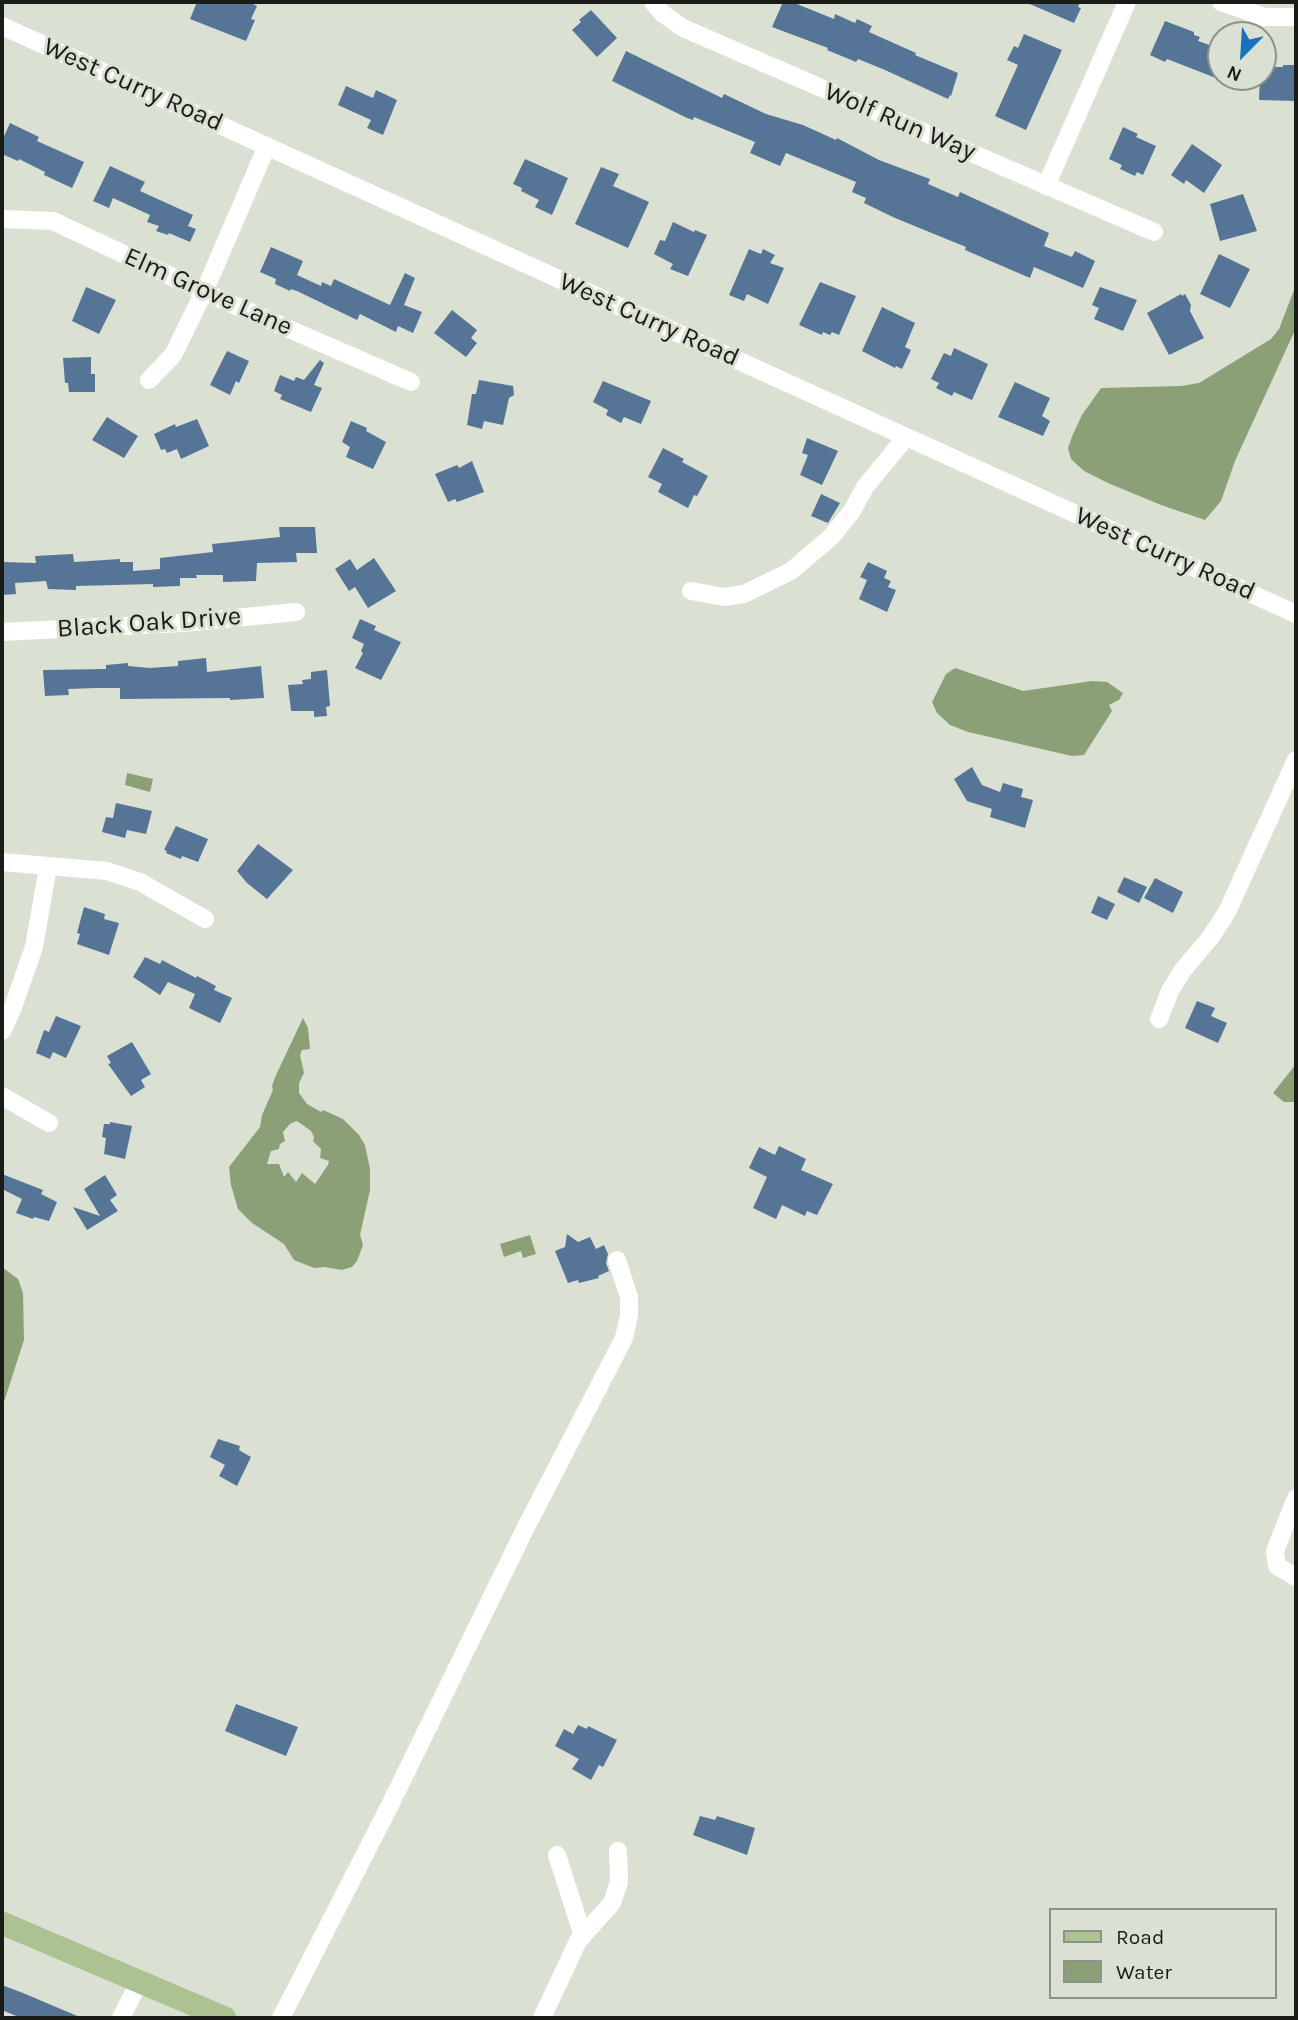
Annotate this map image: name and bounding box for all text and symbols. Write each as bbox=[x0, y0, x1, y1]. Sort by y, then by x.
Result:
north arrow bbox=[1207, 21, 1277, 91]
street label: West Curry Road bbox=[38, 31, 228, 139]
text: N bbox=[1224, 61, 1245, 86]
street label: Wolf Run Way bbox=[820, 76, 980, 168]
street label: Elm Grove Lane bbox=[119, 241, 297, 343]
street label: West Curry Road bbox=[554, 266, 744, 374]
street label: West Curry Road bbox=[1070, 500, 1260, 608]
street label: Black Oak Drive bbox=[56, 601, 242, 645]
legend bbox=[1050, 1908, 1277, 1999]
text: Road bbox=[1116, 1925, 1164, 1949]
text: Water bbox=[1116, 1960, 1172, 1984]

